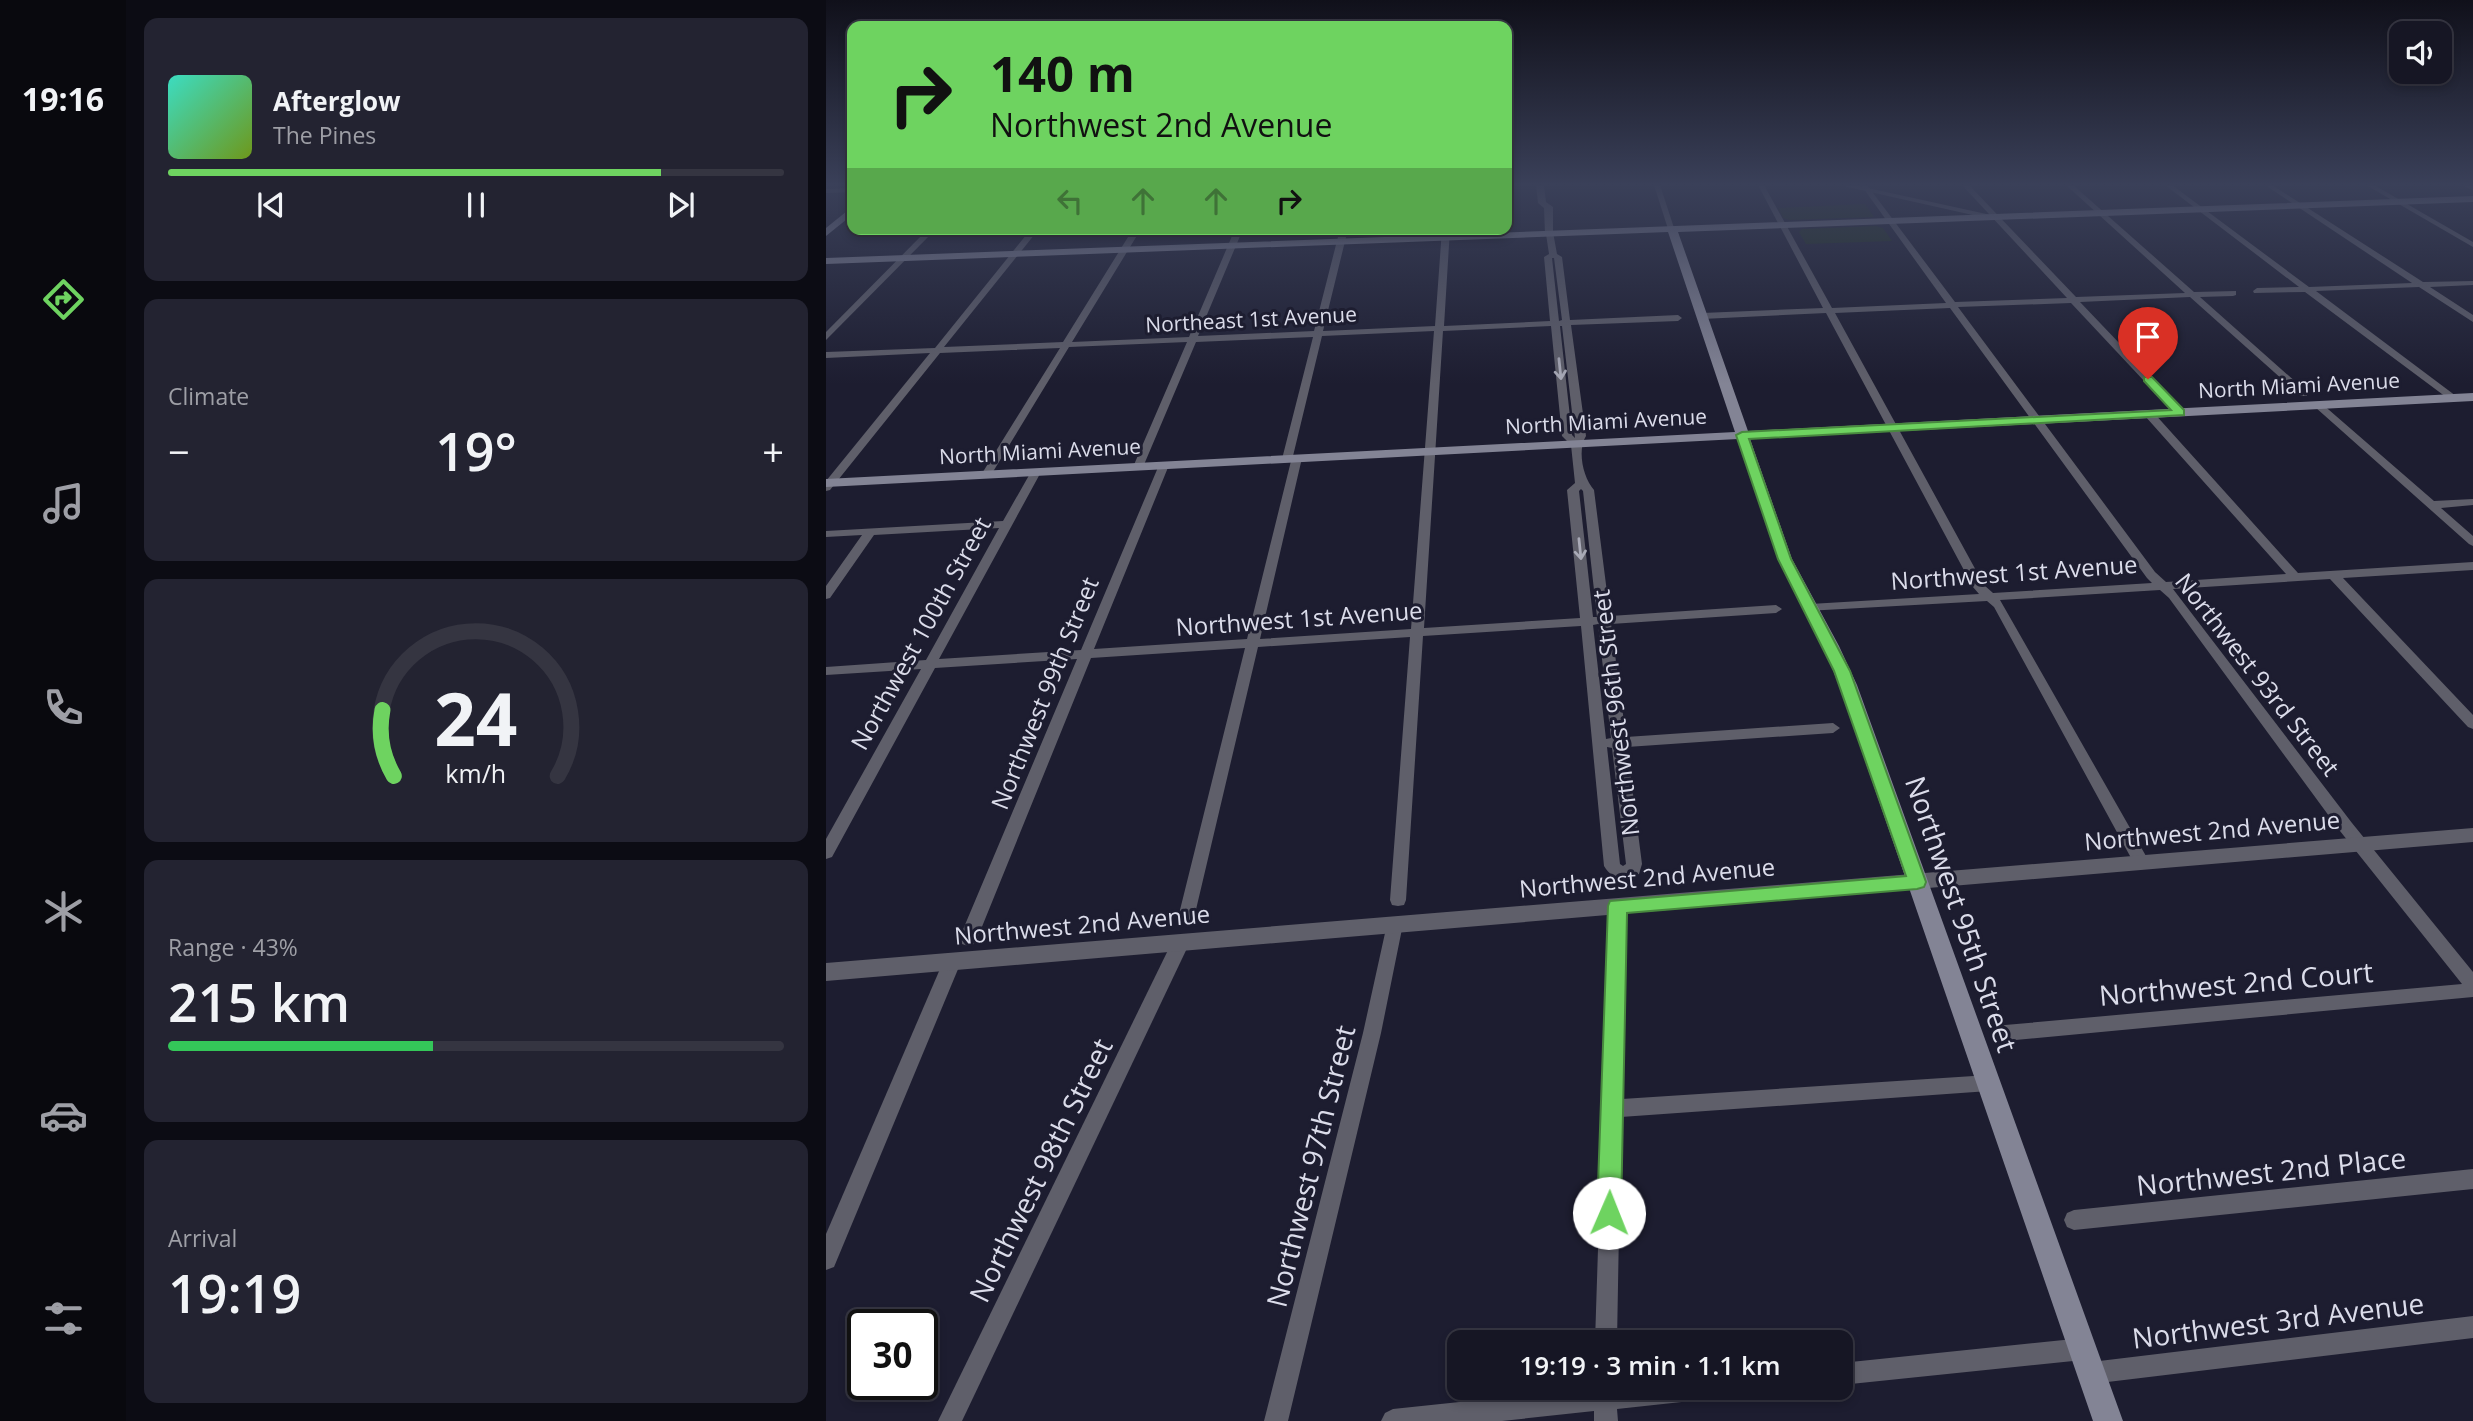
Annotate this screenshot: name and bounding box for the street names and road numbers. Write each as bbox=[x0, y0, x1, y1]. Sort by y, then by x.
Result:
street label: Northeast 1st Avenue bbox=[1144, 299, 1358, 339]
street label: North Miami Avenue bbox=[2197, 366, 2401, 404]
street label: North Miami Avenue bbox=[1504, 402, 1708, 440]
street label: North Miami Avenue bbox=[938, 432, 1142, 470]
street label: Northwest 100th Street bbox=[842, 511, 998, 755]
street label: Northwest 1st Avenue bbox=[1889, 547, 2139, 597]
street label: Northwest 93rd Street bbox=[2168, 566, 2348, 782]
street label: Northwest 99th Street bbox=[982, 572, 1106, 814]
street label: Northwest 96th Street bbox=[1584, 588, 1646, 838]
street label: Northwest 1st Avenue bbox=[1174, 593, 1424, 643]
street label: Northwest 95th Street bbox=[1897, 771, 2027, 1057]
street label: Northwest 2nd Avenue bbox=[2083, 802, 2341, 858]
street label: Northwest 2nd Avenue bbox=[1518, 849, 1776, 905]
street label: Northwest 2nd Avenue bbox=[953, 896, 1211, 952]
street label: Northwest 2nd Court bbox=[2097, 952, 2375, 1014]
street label: Northwest 97th Street bbox=[1257, 1021, 1363, 1311]
street label: Northwest 98th Street bbox=[960, 1032, 1120, 1308]
street label: Northwest 2nd Place bbox=[2134, 1138, 2408, 1204]
street label: Northwest 3rd Avenue bbox=[2130, 1283, 2426, 1357]

